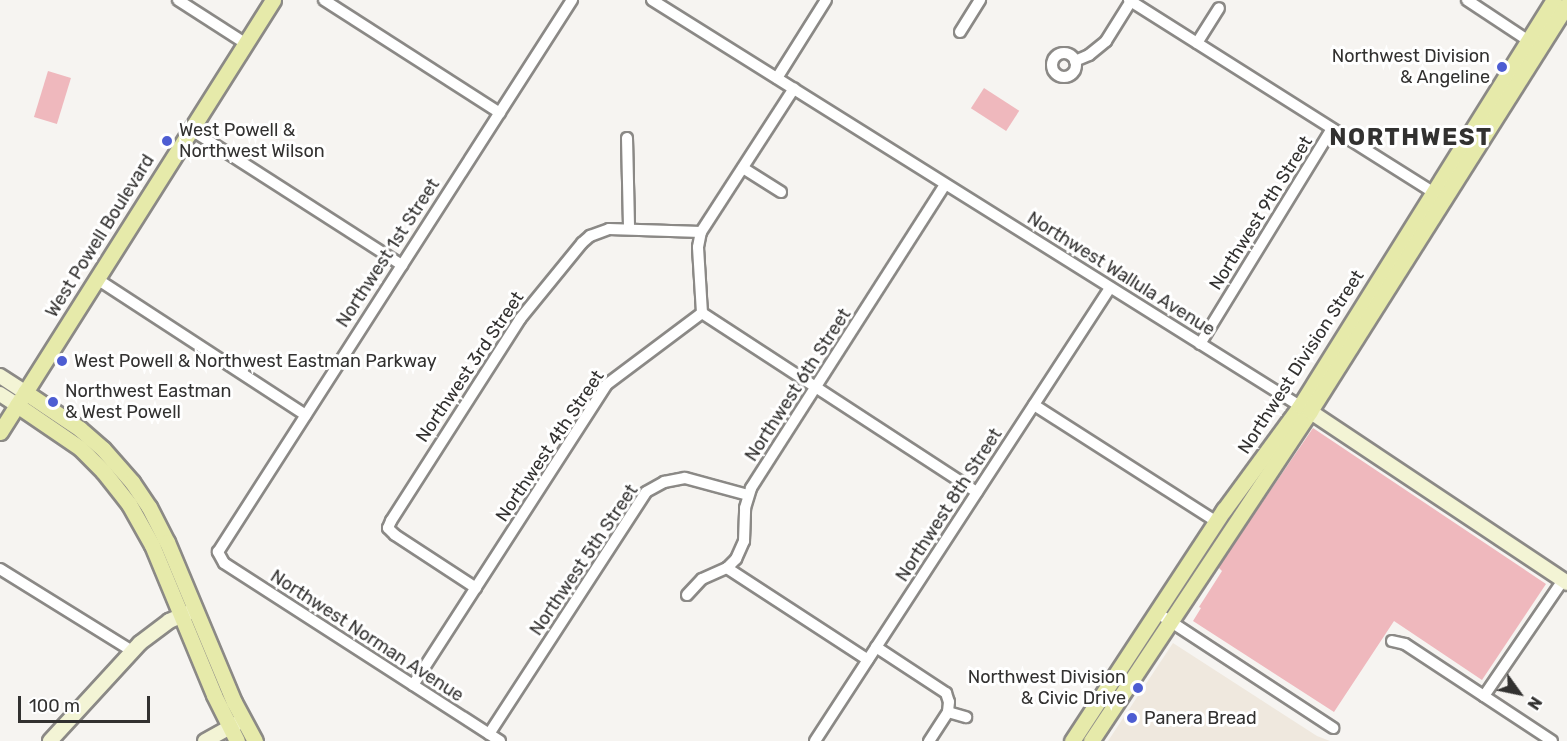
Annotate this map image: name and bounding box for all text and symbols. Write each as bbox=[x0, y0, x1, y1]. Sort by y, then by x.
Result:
place label: Northwest Division & Angeline bbox=[1332, 46, 1490, 88]
marker: Northwest Division & Angeline bbox=[1495, 60, 1509, 74]
place label: West Powell & Northwest Wilson bbox=[179, 120, 325, 162]
district label: NORTHWEST bbox=[1329, 124, 1493, 152]
street label: Northwest 9th Street bbox=[1205, 132, 1317, 294]
marker: West Powell & Northwest Wilson bbox=[160, 134, 174, 148]
street label: West Powell Boulevard bbox=[41, 151, 159, 321]
street label: Northwest 1st Street bbox=[332, 175, 444, 331]
street label: Northwest Wallula Avenue bbox=[1023, 207, 1219, 341]
street label: Northwest Division Street bbox=[1233, 266, 1369, 458]
street label: Northwest 3rd Street bbox=[412, 288, 528, 446]
street label: Northwest 6th Street bbox=[741, 305, 855, 465]
place label: West Powell & Northwest Eastman Parkway bbox=[74, 350, 437, 372]
marker: West Powell & Northwest Eastman Parkway bbox=[55, 354, 69, 368]
street label: Northwest 4th Street bbox=[491, 366, 609, 526]
place label: Northwest Eastman & West Powell bbox=[65, 381, 231, 424]
marker: Northwest Eastman & West Powell bbox=[46, 395, 60, 409]
street label: Northwest 8th Street bbox=[891, 424, 1007, 586]
street label: Northwest 5th Street bbox=[525, 480, 643, 640]
street label: Northwest Norman Avenue bbox=[266, 565, 468, 707]
north arrow bbox=[1489, 663, 1549, 723]
place label: Northwest Division & Civic Drive bbox=[968, 667, 1126, 710]
marker: Northwest Division & Civic Drive bbox=[1131, 681, 1145, 695]
scale bar bbox=[21, 684, 153, 722]
text: N bbox=[1523, 693, 1546, 713]
text: 100 m bbox=[29, 695, 80, 717]
place label: Panera Bread bbox=[1144, 707, 1257, 729]
marker: Panera Bread bbox=[1125, 711, 1139, 725]

